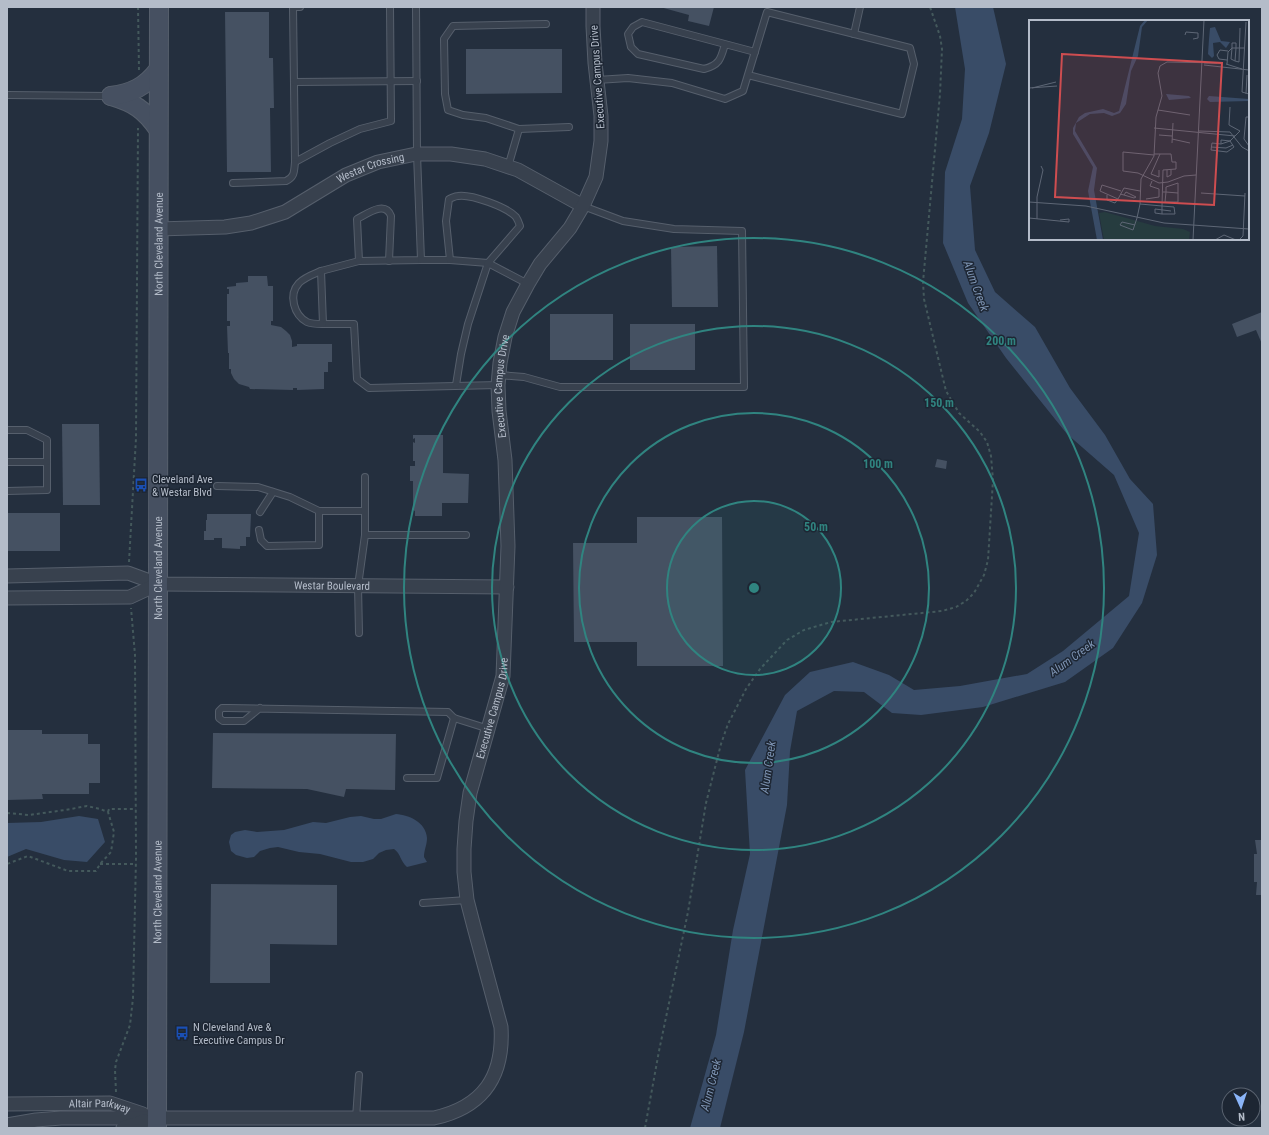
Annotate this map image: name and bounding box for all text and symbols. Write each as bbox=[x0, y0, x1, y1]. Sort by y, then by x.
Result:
inset map bbox=[1029, 20, 1249, 240]
street label: Executive Campus Drive bbox=[587, 25, 608, 129]
street label: Westar Crossing bbox=[334, 151, 406, 186]
street label: North Cleveland Avenue bbox=[152, 192, 166, 296]
water label: Alum Creek bbox=[960, 258, 992, 314]
street label: Executive Campus Drive bbox=[492, 334, 512, 439]
text: 200 m bbox=[986, 334, 1016, 348]
text: 150 m bbox=[924, 396, 954, 410]
text: 100 m bbox=[863, 457, 893, 471]
place label: Cleveland Ave & Westar Blvd bbox=[152, 473, 213, 499]
bus stop icon: Cleveland Ave & Westar Blvd bbox=[133, 477, 149, 493]
street label: North Cleveland Avenue bbox=[152, 516, 165, 620]
text: 50 m bbox=[804, 520, 828, 534]
street label: Westar Boulevard bbox=[294, 579, 370, 593]
centre of rings bbox=[747, 581, 761, 595]
water label: Alum Creek bbox=[1046, 636, 1098, 680]
street label: Executive Campus Drive bbox=[474, 657, 511, 760]
water label: Alum Creek bbox=[757, 739, 779, 795]
street label: North Cleveland Avenue bbox=[151, 840, 165, 944]
place label: N Cleveland Ave & Executive Campus Dr bbox=[193, 1021, 285, 1047]
bus stop icon: N Cleveland Ave & Executive Campus Dr bbox=[174, 1025, 190, 1041]
water label: Alum Creek bbox=[698, 1057, 724, 1113]
north arrow bbox=[1221, 1087, 1261, 1127]
street label: Altair Parkway bbox=[69, 1097, 132, 1116]
text: N bbox=[1238, 1110, 1245, 1123]

